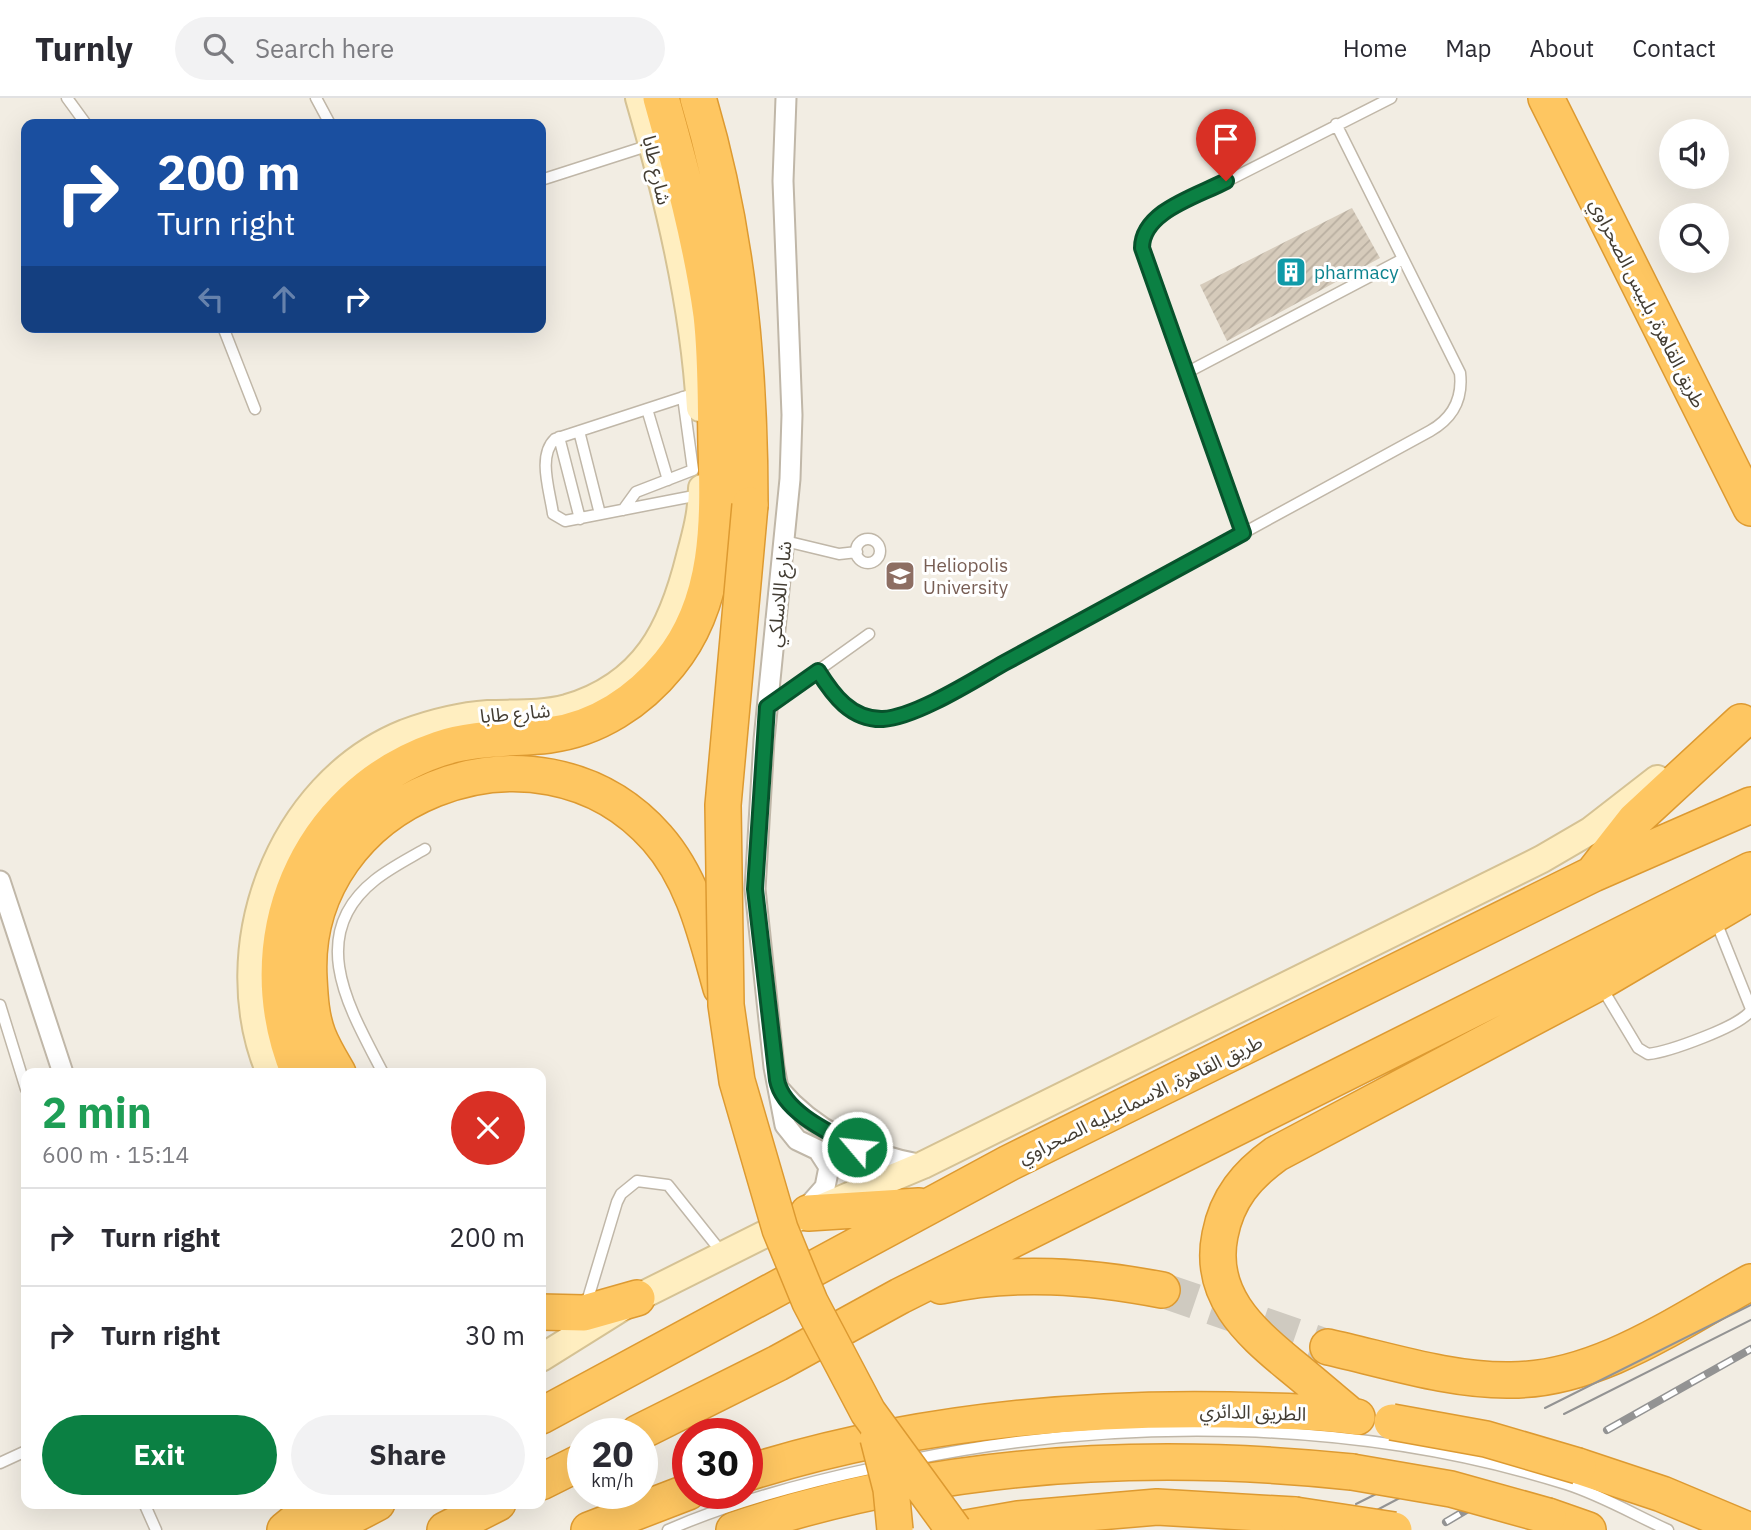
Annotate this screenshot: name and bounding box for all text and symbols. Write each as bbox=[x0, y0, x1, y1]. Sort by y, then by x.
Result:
search box bbox=[175, 17, 665, 80]
text: Turnly bbox=[35, 27, 133, 70]
icon: search bbox=[199, 29, 237, 67]
text: Search here bbox=[255, 31, 394, 65]
text: Home bbox=[1343, 32, 1407, 64]
text: Map bbox=[1445, 32, 1491, 64]
text: About bbox=[1529, 32, 1594, 64]
text: Contact bbox=[1632, 32, 1716, 64]
pin bbox=[1196, 109, 1256, 181]
map controls bbox=[1659, 119, 1729, 273]
button: sound bbox=[1659, 119, 1729, 189]
icon: arrive bbox=[1207, 120, 1245, 158]
street label: شارع طابا bbox=[635, 133, 677, 208]
text: 200 m bbox=[157, 140, 301, 203]
icon: right bbox=[42, 147, 133, 238]
street label: طريق القاهرة, بلبيس الصحراوي bbox=[1582, 194, 1711, 413]
text: Turn right bbox=[157, 202, 295, 244]
button: search bbox=[1659, 203, 1729, 273]
building icon: pharmacy bbox=[1274, 255, 1308, 289]
place label: pharmacy bbox=[1314, 260, 1399, 284]
icon: left bbox=[192, 280, 230, 318]
icon: ahead bbox=[265, 280, 303, 318]
icon: right bbox=[338, 280, 376, 318]
street label: شارع اللاسلكي bbox=[761, 540, 800, 649]
place label: Heliopolis University bbox=[923, 553, 1009, 599]
school or university icon: Heliopolis University bbox=[883, 559, 917, 593]
street label: شارع طابا bbox=[479, 698, 551, 730]
street label: طريق القاهرة, الاسماعيليه الصحراوي bbox=[1014, 1029, 1268, 1172]
text: 2 min bbox=[42, 1085, 152, 1140]
button: close bbox=[451, 1091, 525, 1165]
position arrow bbox=[820, 1110, 894, 1184]
text: 600 m · 15:14 bbox=[42, 1139, 189, 1169]
icon: right bbox=[42, 1218, 80, 1256]
text: Turn right bbox=[101, 1220, 220, 1254]
text: 200 m bbox=[449, 1220, 525, 1254]
icon: right bbox=[42, 1316, 80, 1354]
text: Turn right bbox=[101, 1318, 220, 1352]
text: 30 m bbox=[465, 1318, 525, 1352]
street label: الطريق الدائري bbox=[1199, 1398, 1307, 1429]
button: Exit bbox=[42, 1415, 277, 1495]
button: Share bbox=[291, 1415, 525, 1495]
speed limit sign: 30 bbox=[672, 1418, 763, 1509]
text: 20 bbox=[591, 1431, 634, 1477]
text: km/h bbox=[591, 1469, 634, 1492]

